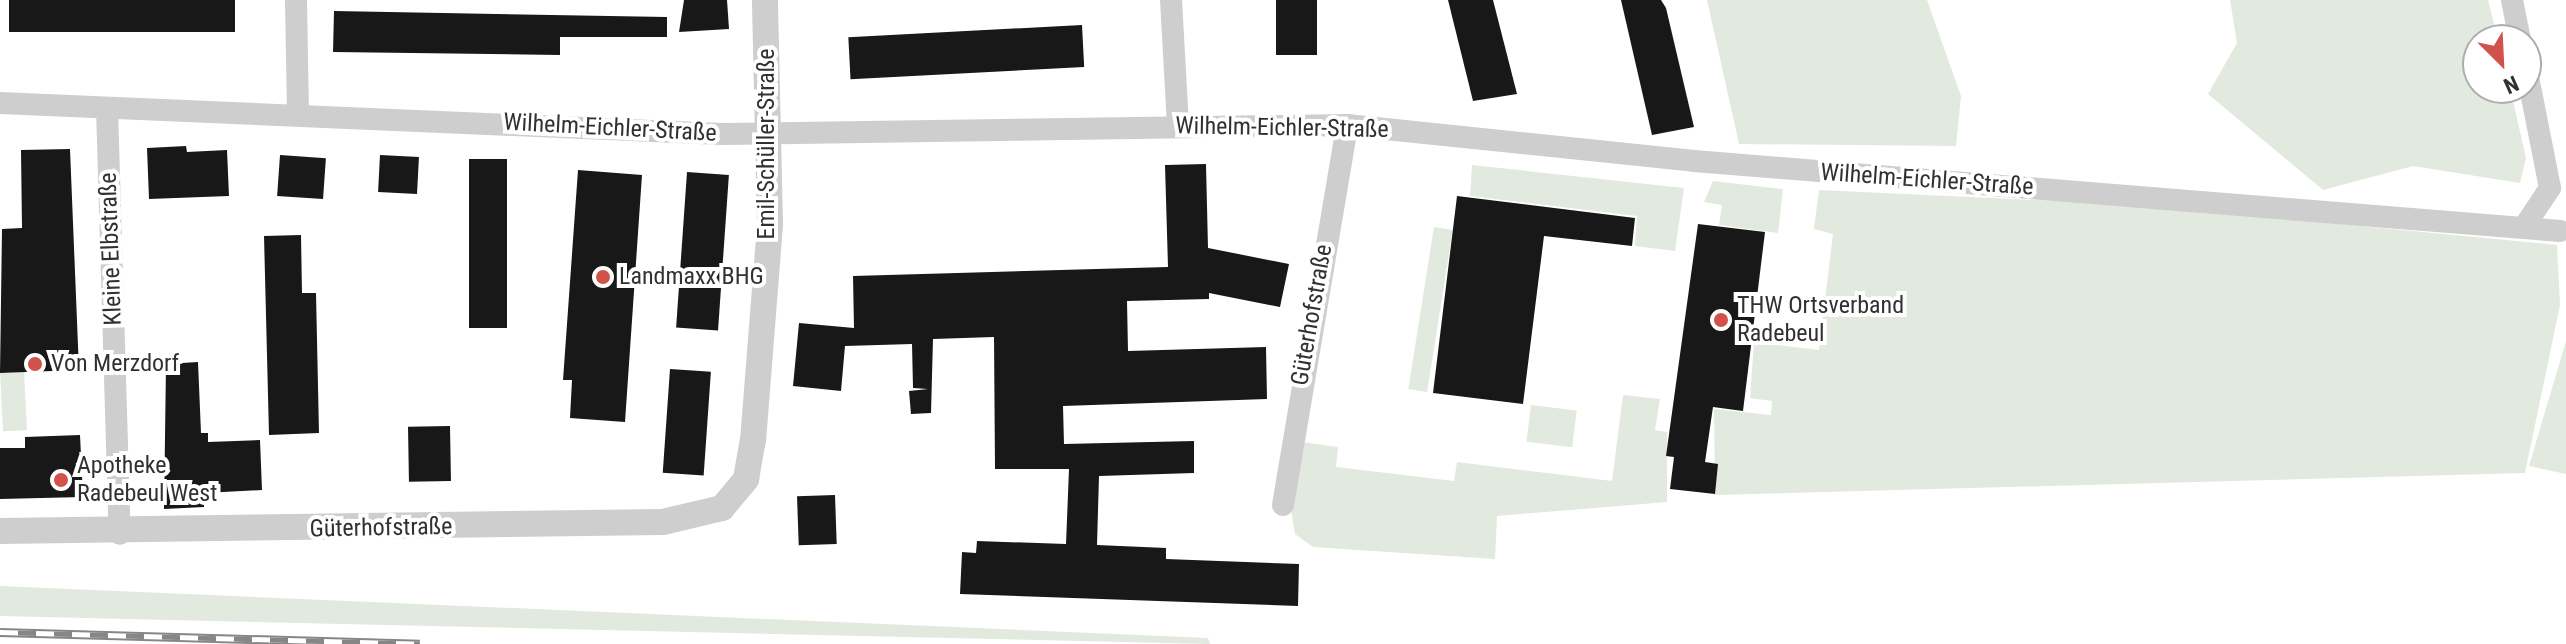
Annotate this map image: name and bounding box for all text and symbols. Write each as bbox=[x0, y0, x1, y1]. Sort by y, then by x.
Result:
north arrow bbox=[2462, 24, 2542, 104]
street label: Emil-Schüller-Straße bbox=[753, 49, 781, 239]
text: N bbox=[2500, 70, 2522, 99]
street label: Wilhelm-Eichler-Straße bbox=[503, 108, 717, 148]
street label: Wilhelm-Eichler-Straße bbox=[1175, 112, 1389, 144]
street label: Wilhelm-Eichler-Straße bbox=[1820, 158, 2034, 202]
street label: Kleine Elbstraße bbox=[94, 172, 128, 326]
street label: Güterhofstraße bbox=[1285, 242, 1339, 388]
place label: Landmaxx BHG bbox=[619, 263, 764, 291]
marker: Landmaxx BHG bbox=[594, 268, 612, 286]
place label: THW Ortsverband Radebeul bbox=[1737, 292, 1904, 348]
marker: THW Ortsverband Radebeul bbox=[1712, 311, 1730, 329]
place label: Von Merzdorf bbox=[51, 350, 179, 378]
marker: Von Merzdorf bbox=[26, 355, 44, 373]
place label: Apotheke Radebeul West bbox=[77, 452, 217, 508]
marker: Apotheke Radebeul West bbox=[52, 471, 70, 489]
street label: Güterhofstraße bbox=[309, 512, 453, 544]

